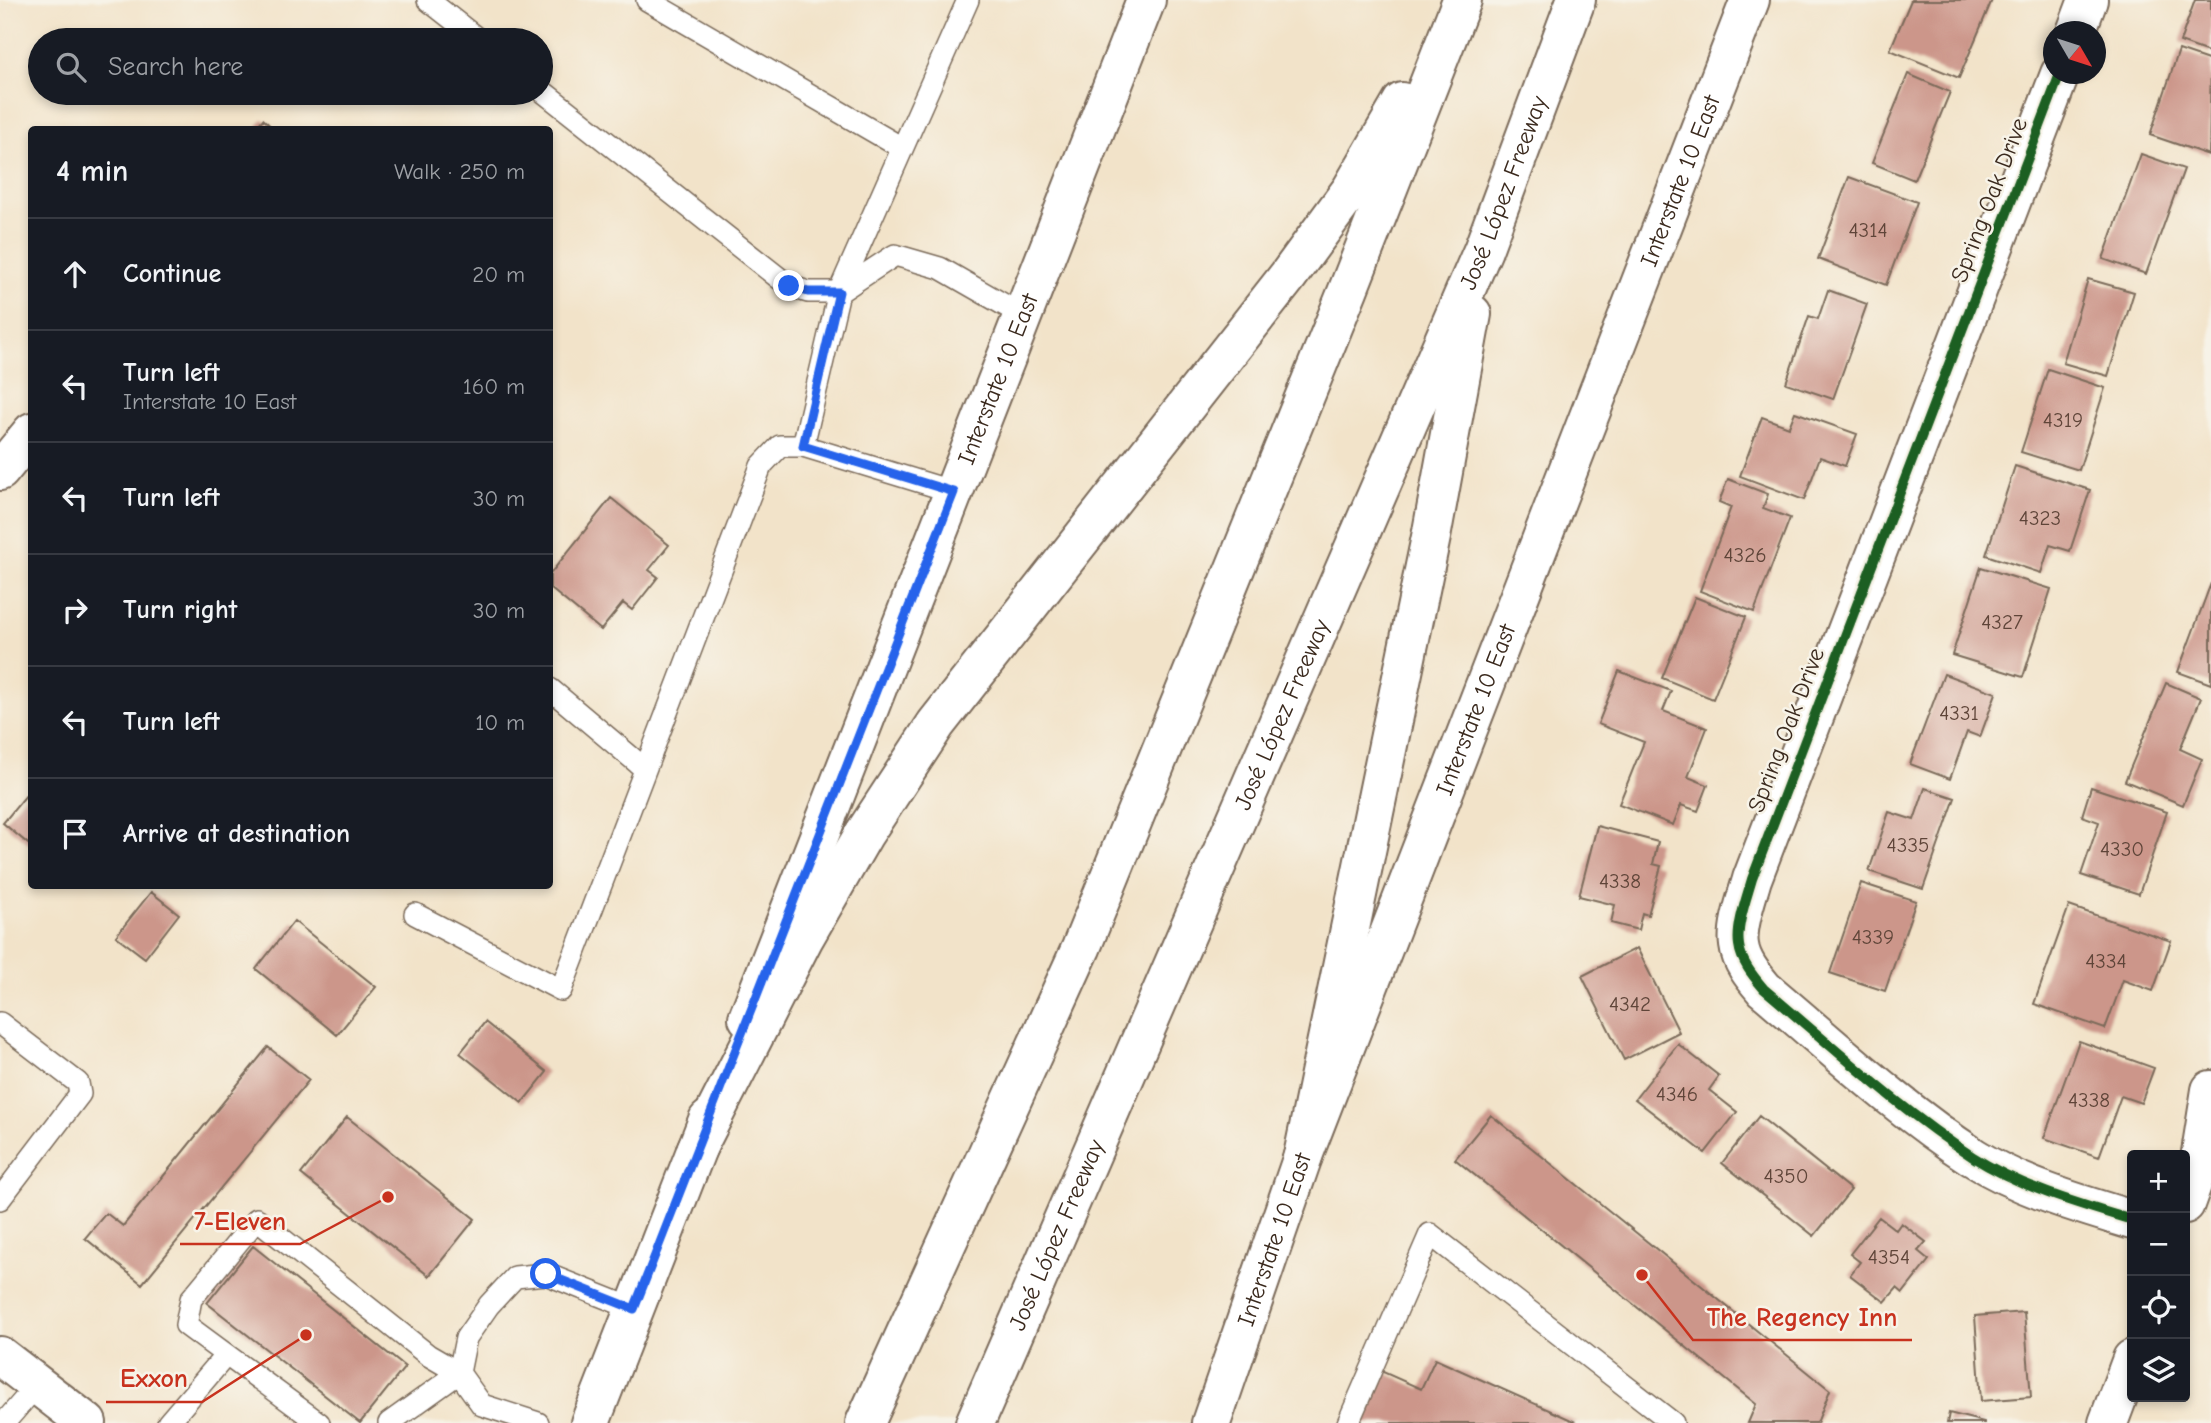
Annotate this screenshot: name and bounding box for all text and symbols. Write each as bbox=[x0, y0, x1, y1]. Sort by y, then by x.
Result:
north arrow bbox=[2043, 21, 2106, 84]
search box bbox=[28, 28, 553, 105]
icon: search bbox=[52, 48, 90, 86]
text: Search here bbox=[108, 52, 243, 82]
street label: Interstate 10 East bbox=[1634, 90, 1726, 270]
street label: José López Freeway bbox=[1454, 92, 1553, 294]
street label: Spring Oak Drive bbox=[1945, 114, 2033, 286]
text: 4 min bbox=[56, 154, 128, 189]
text: Walk · 250 m bbox=[394, 158, 525, 185]
house number: 4314 bbox=[1848, 218, 1888, 242]
icon: ahead bbox=[56, 255, 94, 293]
text: Continue bbox=[123, 259, 221, 289]
text: 20 m bbox=[472, 261, 525, 288]
route end bbox=[773, 270, 804, 301]
street label: Interstate 10 East bbox=[952, 289, 1044, 469]
text: Turn left bbox=[123, 358, 220, 388]
icon: left bbox=[56, 367, 94, 405]
text: 160 m bbox=[463, 373, 525, 400]
text: Interstate 10 East bbox=[123, 388, 296, 415]
house number: 4319 bbox=[2043, 408, 2083, 432]
icon: left bbox=[56, 479, 94, 517]
text: Turn left bbox=[123, 483, 220, 513]
text: 30 m bbox=[473, 485, 525, 512]
house number: 4323 bbox=[2019, 506, 2061, 530]
house number: 4326 bbox=[1723, 543, 1767, 567]
icon: right bbox=[56, 591, 94, 629]
text: Turn right bbox=[123, 595, 237, 625]
text: 30 m bbox=[473, 597, 525, 624]
house number: 4327 bbox=[1981, 610, 2023, 634]
street label: José López Freeway bbox=[1228, 615, 1335, 814]
street label: Interstate 10 East bbox=[1430, 619, 1522, 799]
street label: Spring Oak Drive bbox=[1742, 644, 1830, 816]
house number: 4331 bbox=[1939, 701, 1979, 725]
icon: left bbox=[56, 703, 94, 741]
text: Turn left bbox=[123, 707, 220, 737]
text: 10 m bbox=[475, 709, 525, 736]
icon: arrive bbox=[56, 815, 94, 853]
text: Arrive at destination bbox=[123, 819, 350, 849]
house number: 4335 bbox=[1887, 833, 1929, 857]
house number: 4330 bbox=[2100, 837, 2144, 861]
house number: 4338 bbox=[1599, 869, 1641, 893]
house number: 4339 bbox=[1852, 925, 1894, 949]
house number: 4334 bbox=[2085, 949, 2127, 973]
house number: 4342 bbox=[1609, 992, 1651, 1016]
house number: 4346 bbox=[1656, 1082, 1698, 1106]
house number: 4338 bbox=[2068, 1088, 2110, 1112]
street label: José López Freeway bbox=[1003, 1135, 1110, 1335]
street label: Interstate 10 East bbox=[1231, 1148, 1317, 1330]
map controls bbox=[2127, 1150, 2190, 1402]
button: + bbox=[2127, 1150, 2190, 1213]
house number: 4350 bbox=[1764, 1164, 1808, 1188]
callout: 7-Eleven bbox=[180, 1197, 300, 1244]
text: 7-Eleven bbox=[194, 1207, 286, 1237]
button: − bbox=[2127, 1213, 2190, 1276]
house number: 4354 bbox=[1868, 1245, 1910, 1269]
route start bbox=[530, 1258, 561, 1289]
button: locate bbox=[2127, 1276, 2190, 1339]
callout: The Regency Inn bbox=[1693, 1293, 1912, 1340]
text: The Regency Inn bbox=[1707, 1303, 1897, 1333]
button: layers bbox=[2127, 1339, 2190, 1402]
callout: Exxon bbox=[106, 1355, 202, 1402]
text: Exxon bbox=[120, 1364, 188, 1394]

